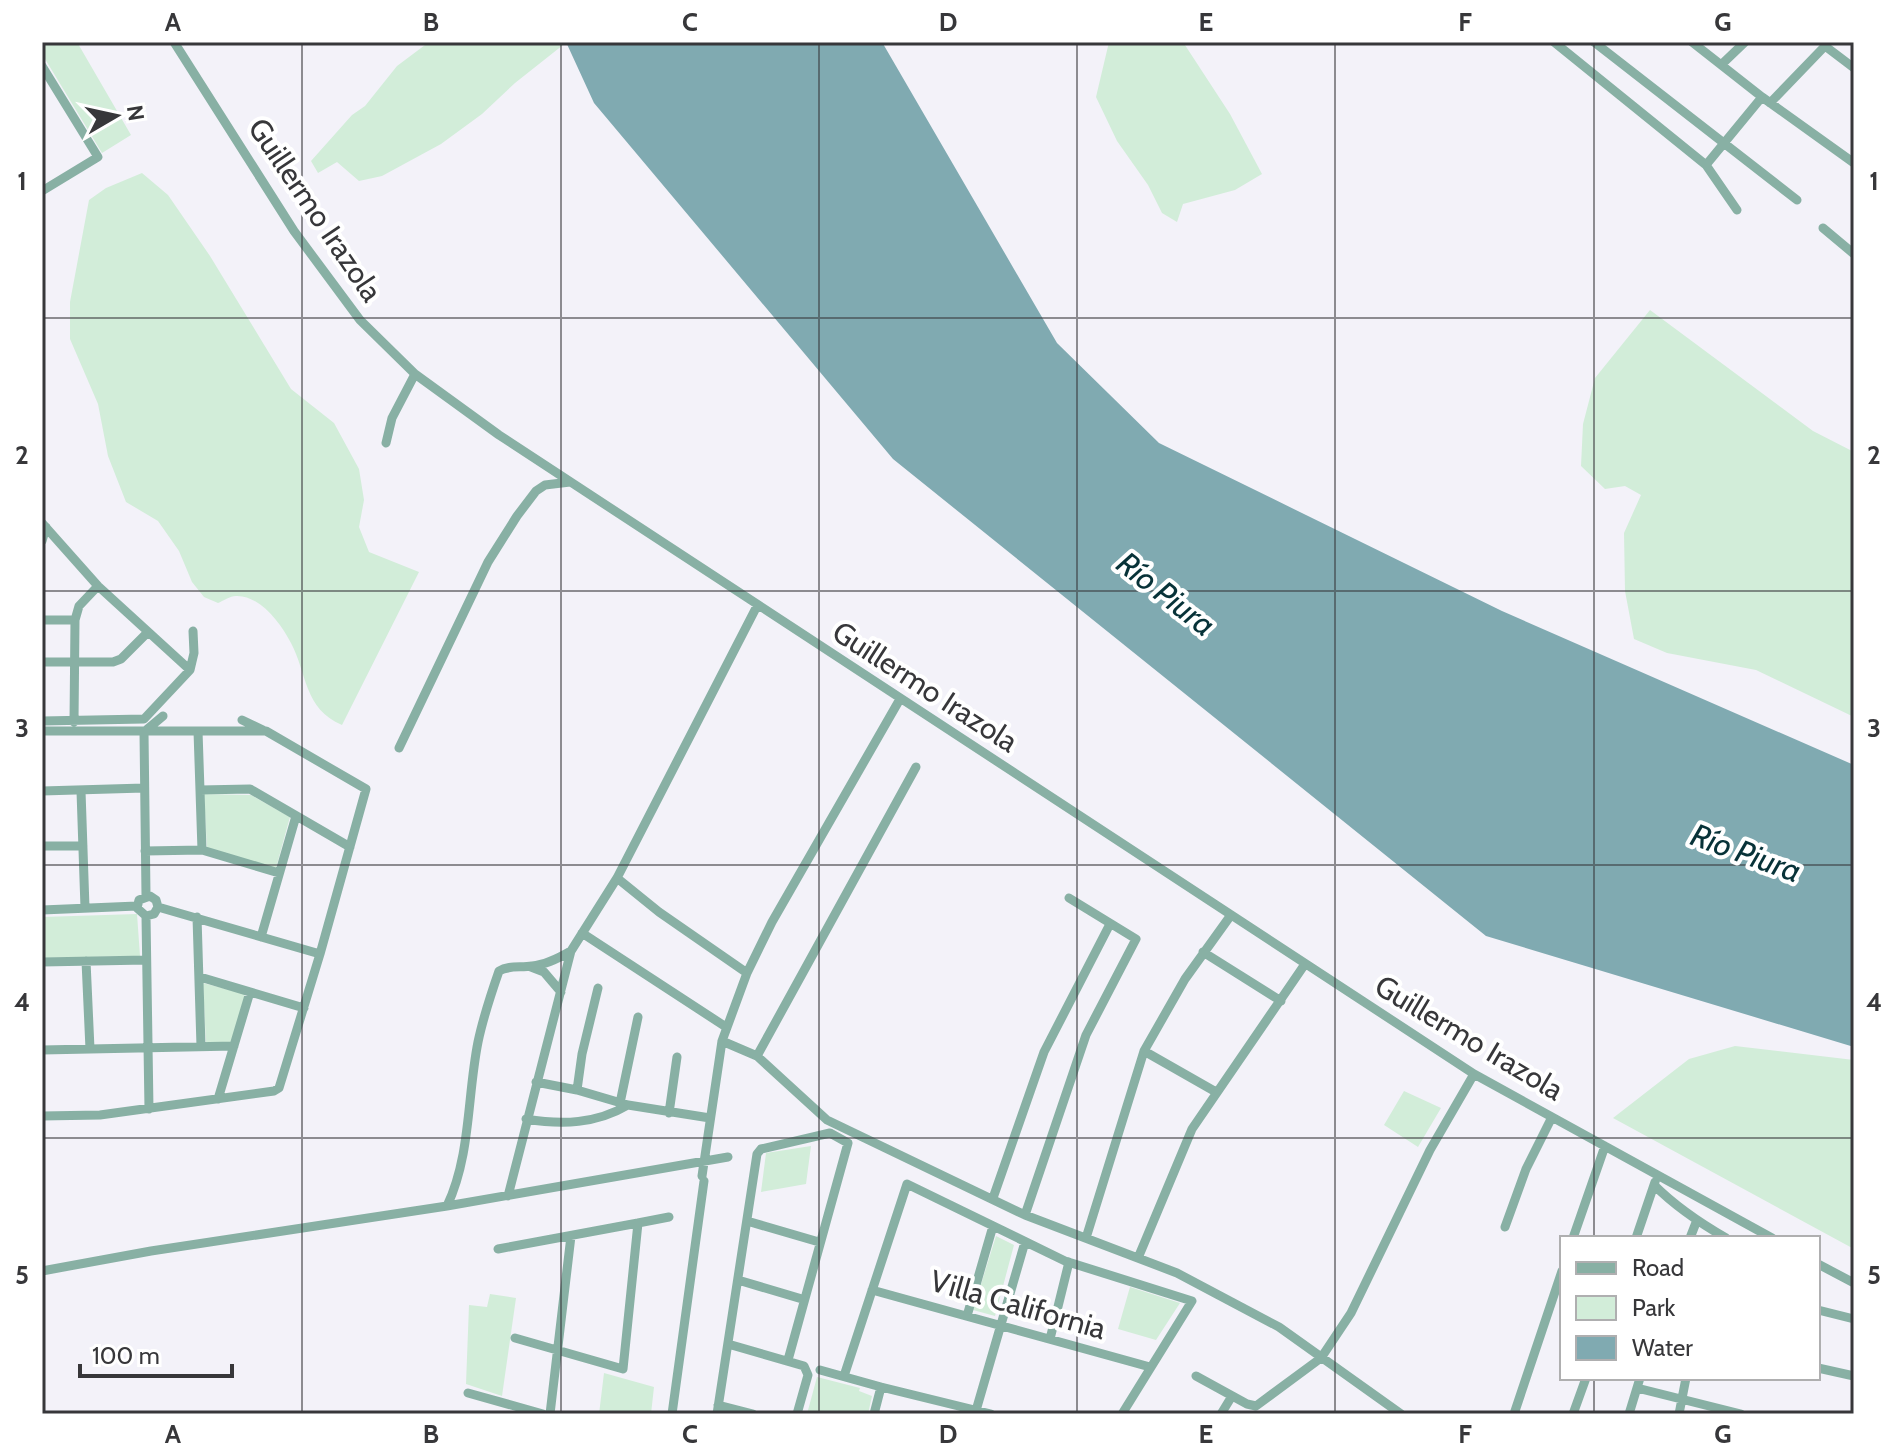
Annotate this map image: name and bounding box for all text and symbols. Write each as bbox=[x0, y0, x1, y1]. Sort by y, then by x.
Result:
text: A bbox=[165, 6, 182, 38]
text: B bbox=[423, 6, 439, 38]
text: C bbox=[682, 6, 698, 38]
text: D bbox=[939, 6, 957, 38]
text: E bbox=[1199, 6, 1213, 38]
text: F bbox=[1458, 6, 1472, 38]
text: G bbox=[1714, 6, 1732, 38]
north arrow bbox=[76, 76, 156, 156]
text: N bbox=[121, 103, 150, 123]
street label: Guillermo Irazola bbox=[240, 111, 391, 309]
text: 1 bbox=[17, 165, 27, 197]
text: 1 bbox=[1869, 165, 1879, 197]
text: 2 bbox=[15, 439, 29, 471]
text: 2 bbox=[1867, 439, 1881, 471]
water label: Río Piura bbox=[1109, 543, 1223, 644]
street label: Guillermo Irazola bbox=[826, 613, 1025, 760]
text: 3 bbox=[15, 712, 29, 744]
text: 3 bbox=[1867, 712, 1881, 744]
water label: Río Piura bbox=[1686, 815, 1807, 890]
street label: Guillermo Irazola bbox=[1368, 967, 1571, 1109]
text: 4 bbox=[14, 986, 30, 1018]
text: 4 bbox=[1866, 986, 1882, 1018]
legend bbox=[1560, 1236, 1820, 1380]
text: Road bbox=[1632, 1253, 1684, 1282]
text: 5 bbox=[15, 1259, 29, 1291]
text: 5 bbox=[1867, 1259, 1881, 1291]
street label: Villa California bbox=[926, 1262, 1111, 1347]
text: Park bbox=[1632, 1293, 1675, 1322]
scale bar bbox=[80, 1328, 232, 1378]
text: Water bbox=[1632, 1333, 1693, 1362]
text: 100 m bbox=[92, 1341, 160, 1370]
text: A bbox=[165, 1418, 182, 1450]
text: B bbox=[423, 1418, 439, 1450]
text: C bbox=[682, 1418, 698, 1450]
text: D bbox=[939, 1418, 957, 1450]
text: E bbox=[1199, 1418, 1213, 1450]
text: F bbox=[1458, 1418, 1472, 1450]
text: G bbox=[1714, 1418, 1732, 1450]

